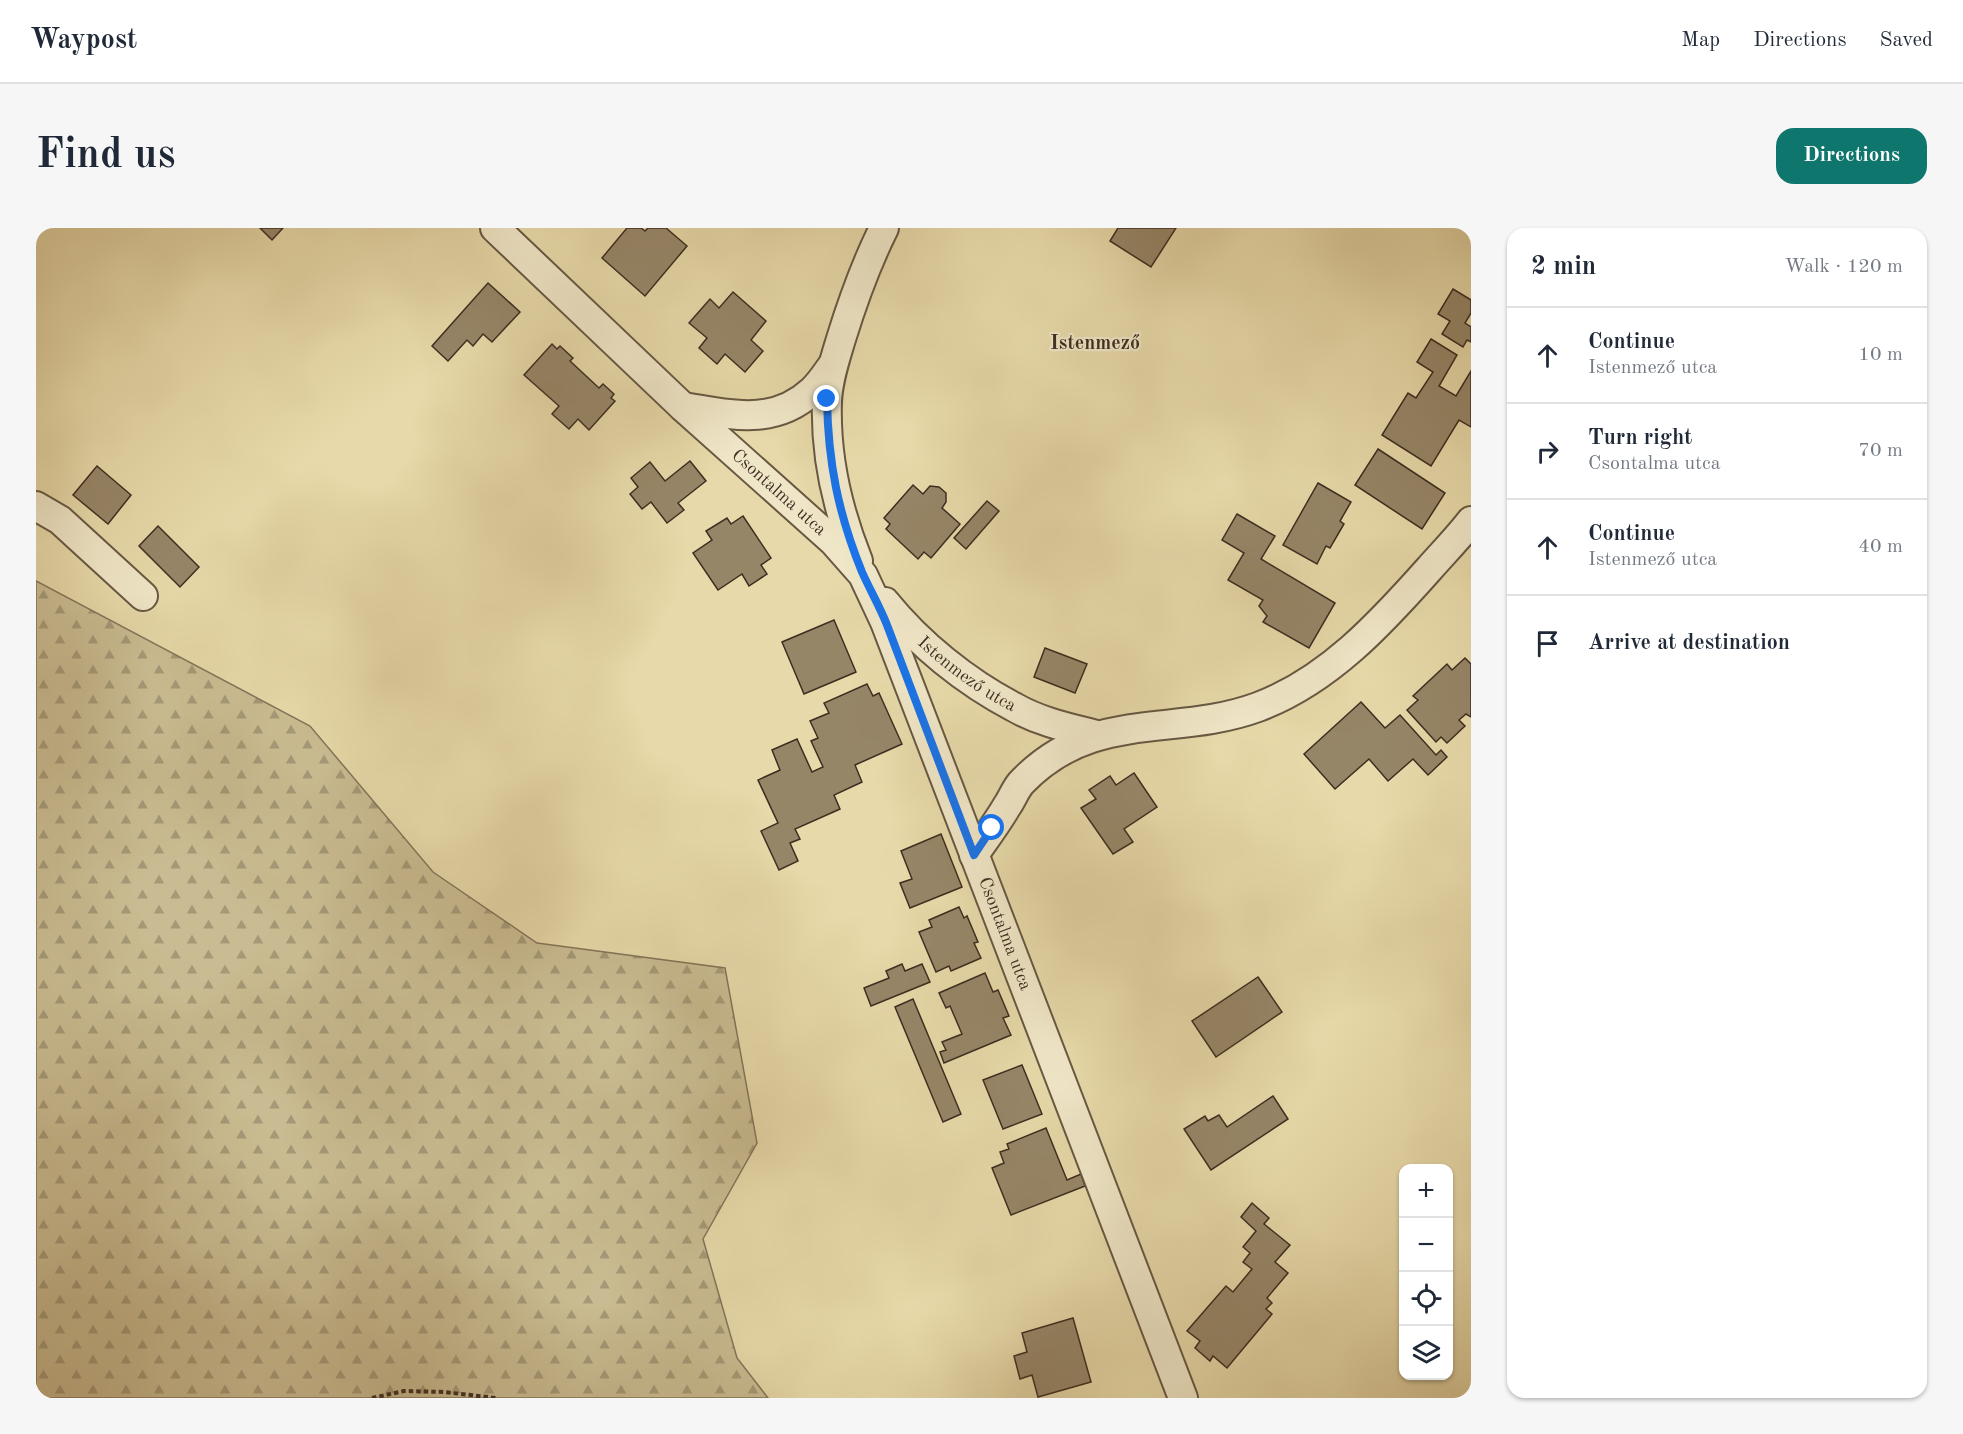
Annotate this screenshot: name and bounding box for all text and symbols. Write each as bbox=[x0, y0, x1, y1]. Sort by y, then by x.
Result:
text: Waypost bbox=[30, 27, 137, 55]
text: Map bbox=[1681, 30, 1720, 51]
text: Directions bbox=[1753, 30, 1847, 51]
text: Saved bbox=[1880, 30, 1933, 51]
button: Directions bbox=[1776, 128, 1927, 184]
text: Find us bbox=[36, 135, 175, 177]
text: 2 min bbox=[1531, 254, 1596, 280]
text: Walk · 120 m bbox=[1784, 257, 1903, 277]
text: Continue bbox=[1588, 331, 1675, 353]
district label: Istenmező bbox=[1050, 334, 1140, 354]
icon: ahead bbox=[1531, 339, 1564, 372]
text: 10 m bbox=[1858, 345, 1903, 365]
text: Istenmező utca bbox=[1588, 358, 1717, 378]
route end bbox=[813, 385, 839, 411]
text: Turn right bbox=[1588, 427, 1692, 449]
icon: right bbox=[1531, 435, 1564, 468]
text: 70 m bbox=[1858, 441, 1903, 461]
street label: Csontalma utca bbox=[728, 446, 829, 539]
text: Csontalma utca bbox=[1588, 454, 1721, 474]
text: Continue bbox=[1588, 523, 1675, 545]
icon: ahead bbox=[1531, 531, 1564, 564]
text: 40 m bbox=[1858, 537, 1903, 557]
text: Istenmező utca bbox=[1588, 550, 1717, 570]
icon: arrive bbox=[1531, 627, 1564, 660]
text: Arrive at destination bbox=[1588, 632, 1790, 654]
street label: Istenmező utca bbox=[914, 633, 1019, 715]
route start bbox=[978, 814, 1004, 840]
street label: Csontalma utca bbox=[975, 875, 1035, 993]
map controls bbox=[1399, 1164, 1453, 1380]
button: + bbox=[1399, 1164, 1453, 1218]
button: − bbox=[1399, 1218, 1453, 1272]
button: locate bbox=[1399, 1272, 1453, 1326]
button: layers bbox=[1399, 1326, 1453, 1380]

